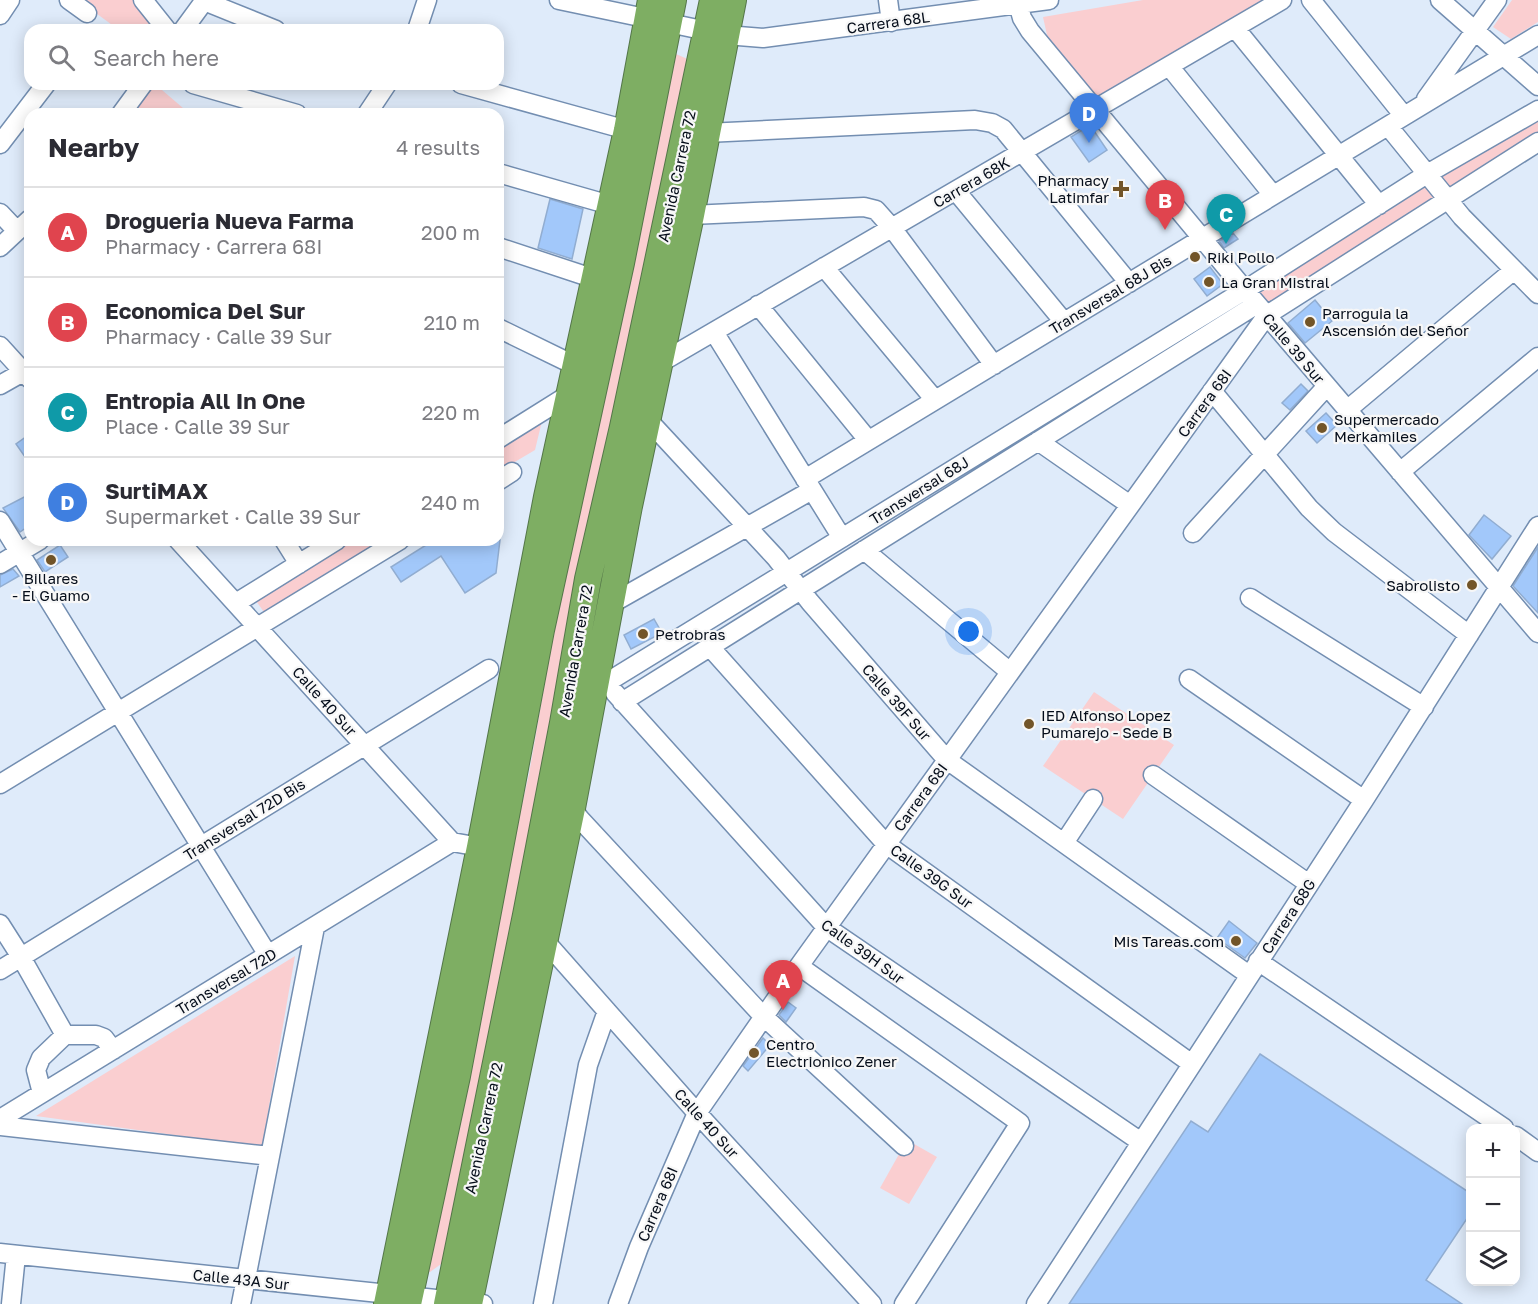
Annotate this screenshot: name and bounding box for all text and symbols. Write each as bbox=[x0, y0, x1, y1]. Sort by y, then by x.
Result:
street label: Carrera 68L bbox=[845, 7, 931, 37]
search box bbox=[24, 24, 504, 90]
icon: search bbox=[45, 41, 78, 74]
text: Search here bbox=[93, 44, 219, 71]
pin: D bbox=[1070, 94, 1108, 143]
street label: Avenida Carrera 72 bbox=[653, 109, 699, 243]
text: Nearby bbox=[48, 132, 139, 163]
text: 4 results bbox=[396, 135, 480, 159]
street label: Carrera 68K bbox=[930, 153, 1012, 211]
place label: Pharmacy Latimfar bbox=[1038, 171, 1110, 206]
pin: B bbox=[1146, 180, 1184, 230]
marker: Pharmacy Latimfar bbox=[1114, 182, 1128, 196]
pin: C bbox=[1206, 194, 1246, 244]
text: Drogueria Nueva Farma bbox=[105, 207, 354, 234]
text: A bbox=[60, 220, 75, 244]
text: 200 m bbox=[421, 220, 480, 244]
text: Pharmacy · Carrera 68I bbox=[105, 234, 323, 258]
place label: Riki Pollo bbox=[1207, 248, 1275, 266]
street label: Transversal 68J Bis bbox=[1046, 250, 1174, 338]
marker: Riki Pollo bbox=[1188, 250, 1202, 264]
place label: La Gran Mistral bbox=[1221, 273, 1330, 291]
marker: La Gran Mistral bbox=[1202, 275, 1216, 289]
text: Economica Del Sur bbox=[105, 297, 305, 324]
place label: Parroguia la Ascensión del Señor bbox=[1322, 304, 1469, 339]
street label: Calle 39 Sur bbox=[1259, 309, 1329, 387]
text: B bbox=[60, 310, 75, 334]
text: 210 m bbox=[424, 310, 480, 334]
marker: Parroguia la Ascensión del Señor bbox=[1303, 315, 1317, 329]
text: Pharmacy · Calle 39 Sur bbox=[105, 324, 332, 348]
street label: Carrera 68I bbox=[1173, 365, 1235, 441]
text: Entropia All In One bbox=[105, 387, 305, 414]
text: C bbox=[60, 400, 75, 424]
text: 220 m bbox=[422, 400, 480, 424]
place label: Supermercado Merkamiles bbox=[1334, 410, 1439, 445]
text: Place · Calle 39 Sur bbox=[105, 414, 290, 438]
marker: Supermercado Merkamiles bbox=[1315, 421, 1329, 435]
street label: Transversal 68J bbox=[866, 452, 972, 528]
text: SurtiMAX bbox=[105, 477, 208, 504]
text: D bbox=[60, 490, 75, 514]
text: 240 m bbox=[421, 490, 480, 514]
text: Supermarket · Calle 39 Sur bbox=[105, 504, 361, 528]
marker: Billares - El Guamo bbox=[44, 553, 58, 567]
place label: Billares - El Guamo bbox=[12, 569, 90, 604]
place label: Sabrolisto bbox=[1386, 576, 1460, 594]
marker: Sabrolisto bbox=[1465, 578, 1479, 592]
street label: Avenida Carrera 72 bbox=[554, 583, 596, 719]
your location bbox=[954, 617, 983, 646]
place label: Petrobras bbox=[655, 625, 725, 643]
marker: Petrobras bbox=[636, 627, 650, 641]
street label: Calle 39F Sur bbox=[859, 660, 935, 744]
street label: Calle 40 Sur bbox=[289, 663, 361, 740]
place label: IED Alfonso Lopez Pumarejo - Sede B bbox=[1041, 706, 1172, 741]
marker: IED Alfonso Lopez Pumarejo - Sede B bbox=[1022, 717, 1036, 731]
street label: Carrera 68I bbox=[889, 759, 951, 835]
street label: Transversal 72D Bis bbox=[180, 774, 308, 864]
street label: Calle 39G Sur bbox=[887, 840, 977, 912]
street label: Carrera 68G bbox=[1257, 875, 1319, 957]
street label: Calle 39H Sur bbox=[818, 915, 908, 987]
place label: Mis Tareas.com bbox=[1113, 932, 1224, 950]
marker: Mis Tareas.com bbox=[1229, 934, 1243, 948]
street label: Transversal 72D bbox=[172, 944, 280, 1018]
pin: A bbox=[764, 960, 802, 1010]
place label: Centro Electrionico Zener bbox=[766, 1035, 897, 1070]
marker: Centro Electrionico Zener bbox=[747, 1046, 761, 1060]
street label: Avenida Carrera 72 bbox=[460, 1061, 506, 1195]
street label: Calle 40 Sur bbox=[671, 1085, 743, 1162]
map controls bbox=[1466, 1124, 1520, 1286]
button: + bbox=[1466, 1124, 1520, 1178]
street label: Carrera 68I bbox=[633, 1164, 681, 1244]
button: − bbox=[1466, 1178, 1520, 1232]
button: layers bbox=[1466, 1232, 1520, 1286]
street label: Calle 43A Sur bbox=[192, 1265, 290, 1293]

